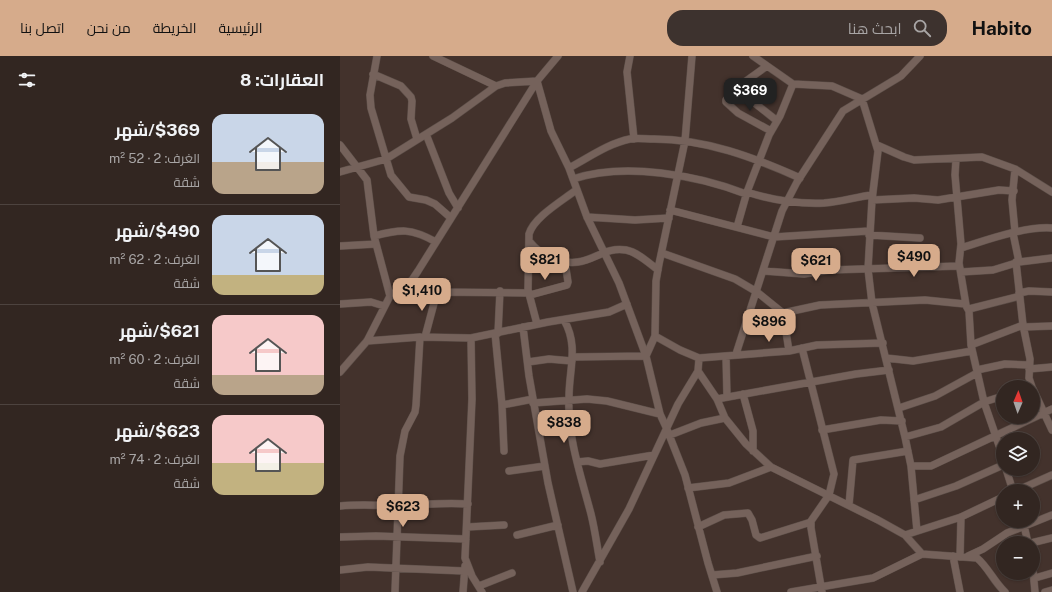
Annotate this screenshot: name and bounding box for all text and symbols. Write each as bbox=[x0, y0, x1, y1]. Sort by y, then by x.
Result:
search box bbox=[667, 10, 947, 46]
icon: search bbox=[911, 17, 933, 39]
text: Habito bbox=[971, 17, 1032, 39]
text: اتصل بنا bbox=[20, 20, 65, 36]
text: من نحن bbox=[87, 20, 131, 36]
text: الخريطة bbox=[153, 20, 196, 36]
text: الرئيسية bbox=[218, 20, 262, 36]
text: ابحث هنا bbox=[848, 20, 901, 37]
icon: filters bbox=[16, 69, 38, 91]
text: العقارات: 8 bbox=[240, 70, 324, 90]
pin: $369 bbox=[726, 78, 774, 112]
text: $369 bbox=[733, 83, 767, 98]
text: $369/شهر bbox=[115, 120, 200, 140]
icon: home bbox=[244, 130, 292, 178]
text: الغرف: 2 · 52 m² bbox=[109, 151, 200, 166]
text: شقة bbox=[173, 175, 200, 190]
text: $490/شهر bbox=[115, 221, 200, 241]
icon: home bbox=[244, 231, 292, 279]
pin: $490 bbox=[890, 244, 938, 278]
pin: $821 bbox=[521, 247, 569, 281]
pin: $621 bbox=[792, 248, 840, 282]
text: $490 bbox=[897, 249, 931, 264]
text: الغرف: 2 · 62 m² bbox=[109, 252, 200, 267]
text: $821 bbox=[529, 252, 561, 267]
text: $621 bbox=[800, 253, 832, 268]
text: شقة bbox=[173, 276, 200, 291]
pin: $1,410 bbox=[389, 278, 455, 312]
text: $1,410 bbox=[402, 283, 442, 298]
pin: $896 bbox=[745, 309, 793, 343]
text: $896 bbox=[752, 314, 786, 329]
text: $621/شهر bbox=[119, 321, 200, 341]
icon: home bbox=[244, 331, 292, 379]
text: الغرف: 2 · 60 m² bbox=[109, 352, 200, 367]
text: شقة bbox=[173, 376, 200, 391]
north arrow bbox=[996, 380, 1040, 424]
map controls bbox=[996, 380, 1040, 580]
pin: $838 bbox=[540, 410, 588, 444]
text: $838 bbox=[547, 415, 581, 430]
text: $623/شهر bbox=[115, 421, 200, 441]
icon: home bbox=[244, 431, 292, 479]
button: layers bbox=[996, 432, 1040, 476]
text: الغرف: 2 · 74 m² bbox=[110, 452, 200, 467]
text: شقة bbox=[173, 476, 200, 491]
button: + bbox=[996, 484, 1040, 528]
pin: $623 bbox=[379, 494, 427, 528]
text: $623 bbox=[386, 499, 420, 514]
button: − bbox=[996, 536, 1040, 580]

